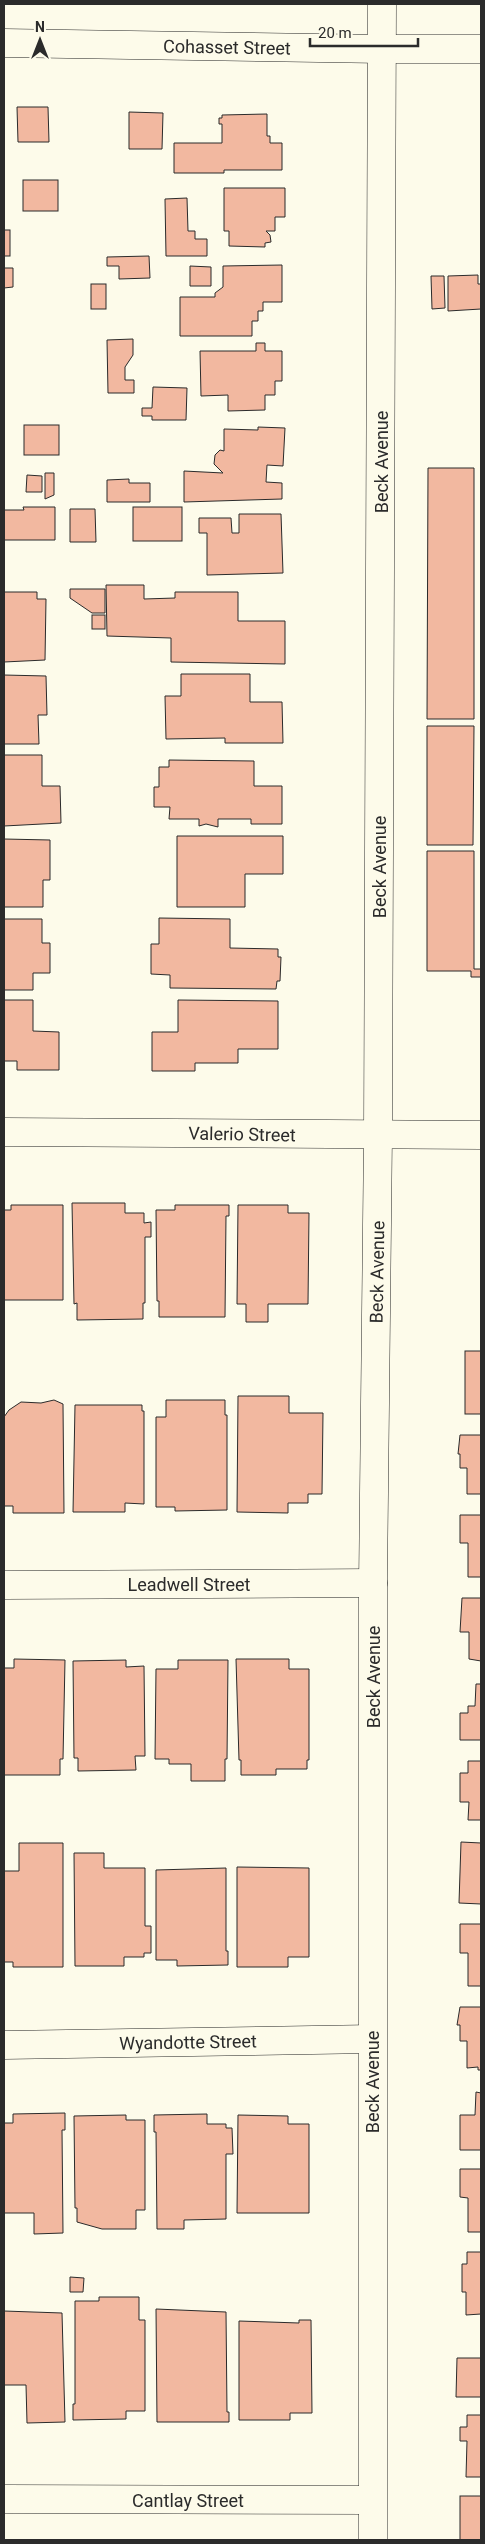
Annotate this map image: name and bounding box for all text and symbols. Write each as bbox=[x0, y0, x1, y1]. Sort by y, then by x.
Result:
north arrow bbox=[15, 15, 65, 65]
scale bar bbox=[310, 15, 418, 47]
text: N bbox=[35, 19, 45, 35]
text: 20 m bbox=[318, 24, 352, 42]
street label: Cohasset Street bbox=[163, 35, 291, 59]
street label: Beck Avenue bbox=[371, 411, 392, 513]
street label: Beck Avenue bbox=[369, 816, 390, 918]
street label: Valerio Street bbox=[188, 1123, 296, 1145]
street label: Beck Avenue bbox=[366, 1221, 388, 1323]
street label: Leadwell Street bbox=[128, 1574, 251, 1595]
street label: Beck Avenue bbox=[363, 1626, 384, 1728]
street label: Wyandotte Street bbox=[119, 2030, 257, 2054]
street label: Beck Avenue bbox=[362, 2031, 383, 2133]
street label: Cantlay Street bbox=[132, 2490, 244, 2511]

